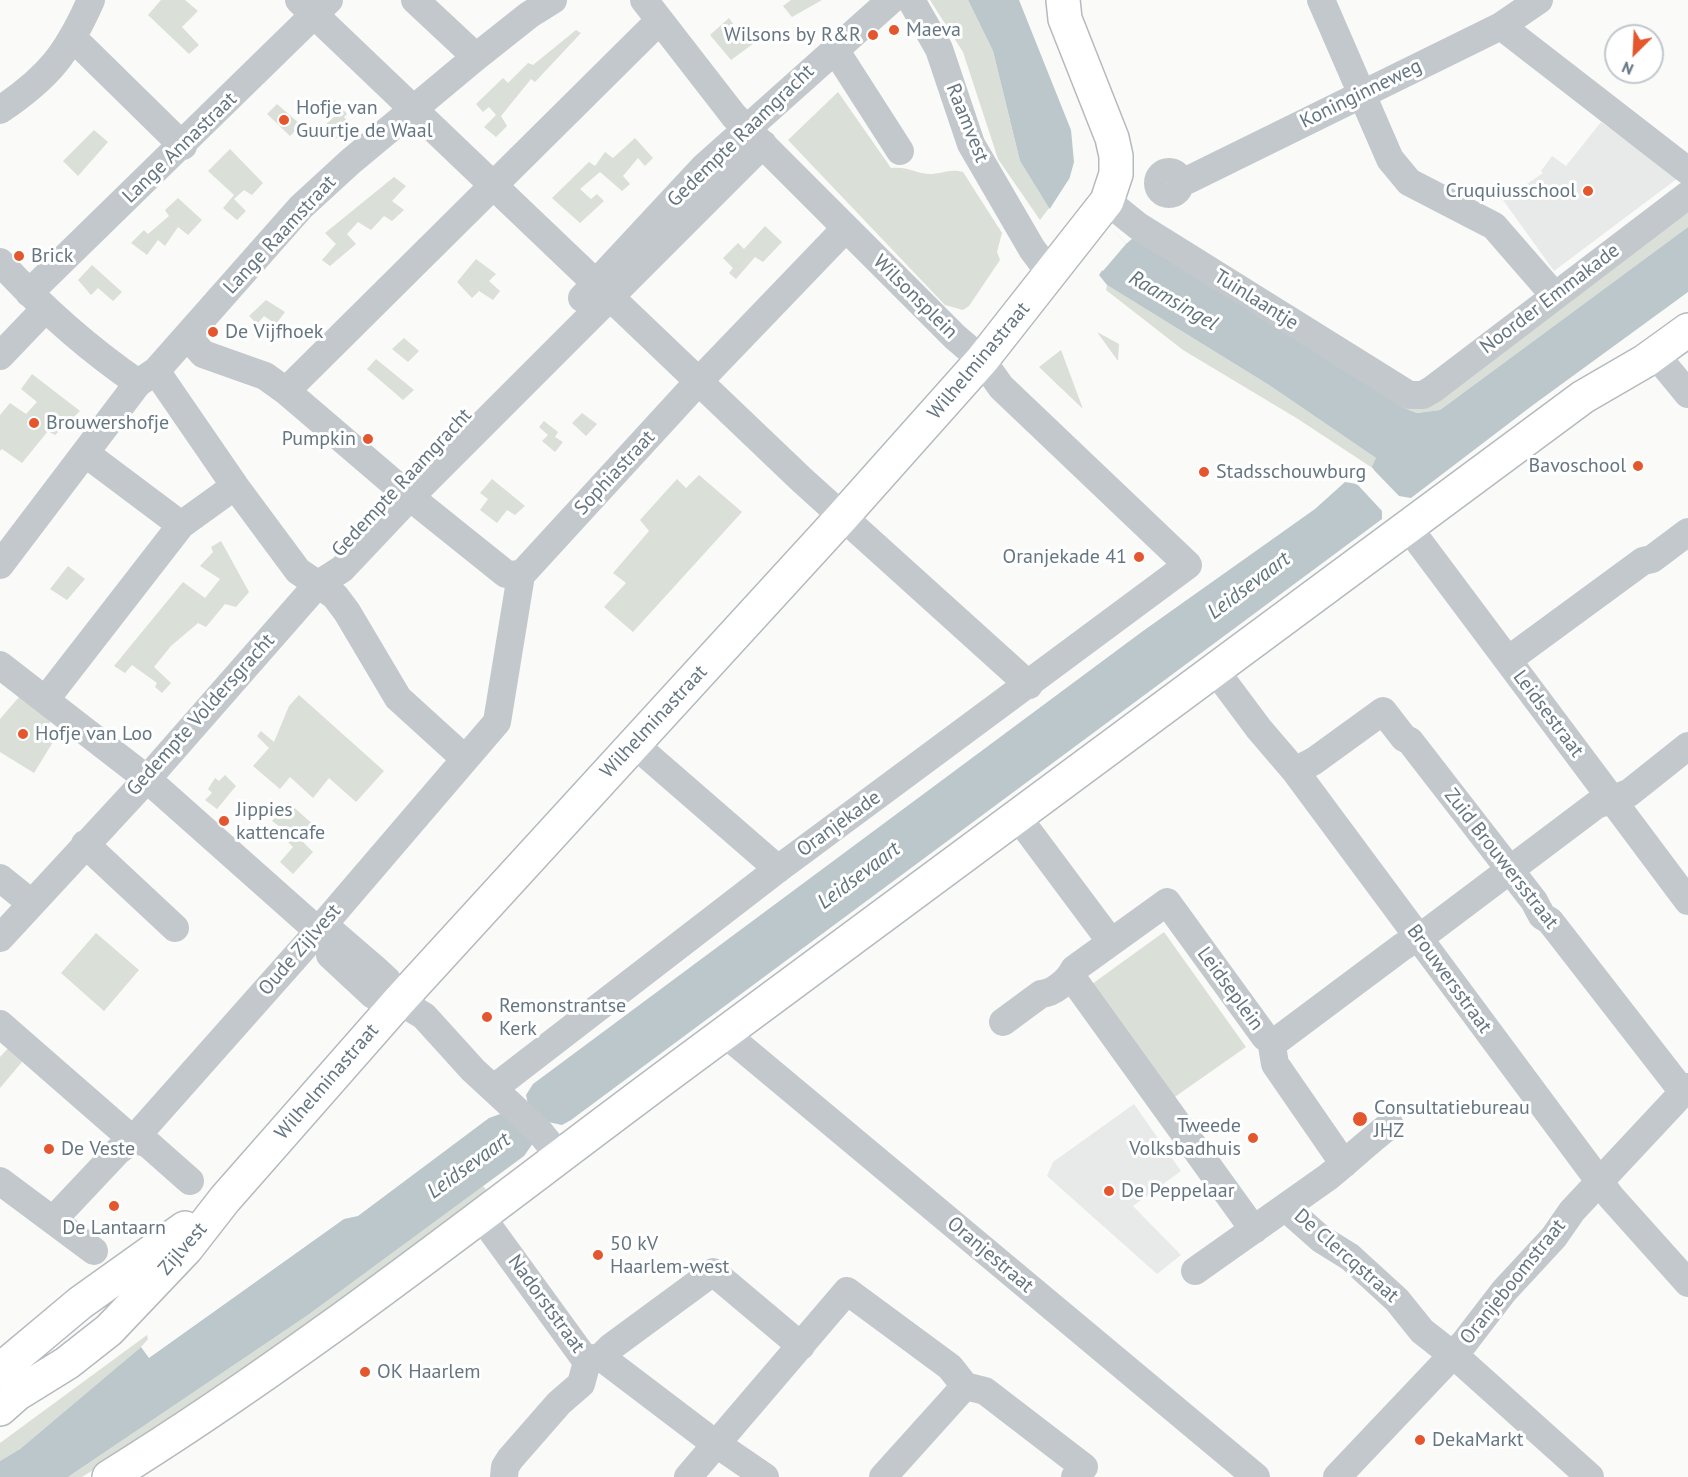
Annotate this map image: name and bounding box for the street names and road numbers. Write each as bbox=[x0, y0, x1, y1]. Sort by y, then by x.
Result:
street label: Koninginneweg bbox=[1296, 54, 1426, 134]
street label: Gedempte Raamgracht bbox=[663, 60, 819, 212]
street label: Raamvest bbox=[940, 80, 994, 166]
street label: Lange Annastraat bbox=[118, 88, 242, 208]
street label: Lange Raamstraat bbox=[219, 171, 341, 299]
street label: Noorder Emmakade bbox=[1476, 239, 1624, 359]
street label: Wilsonsplein bbox=[868, 250, 962, 344]
street label: Tuinlaantje bbox=[1209, 265, 1303, 335]
street label: Wilhelminastraat bbox=[923, 297, 1035, 425]
street label: Gedempte Raamgracht bbox=[327, 404, 477, 562]
street label: Sophiastraat bbox=[570, 426, 660, 520]
street label: Gedempte Voldersgracht bbox=[122, 629, 280, 801]
street label: Wilhelminastraat bbox=[596, 661, 712, 783]
street label: Leidsestraat bbox=[1508, 666, 1588, 762]
street label: Zuid Brouwersstraat bbox=[1439, 784, 1563, 934]
street label: Oranjekade bbox=[793, 786, 885, 862]
street label: Oude Zijlvest bbox=[254, 900, 346, 1000]
street label: Brouwersstraat bbox=[1402, 920, 1496, 1038]
street label: Leidseplein bbox=[1192, 943, 1268, 1035]
street label: Wilhelminastraat bbox=[270, 1019, 384, 1145]
street label: De Clercqstraat bbox=[1289, 1204, 1403, 1308]
street label: Oranjestraat bbox=[942, 1212, 1038, 1298]
street label: Oranjeboomstraat bbox=[1455, 1215, 1571, 1349]
street label: Zijlvest bbox=[154, 1218, 212, 1280]
street label: Nadorststraat bbox=[502, 1250, 590, 1358]

